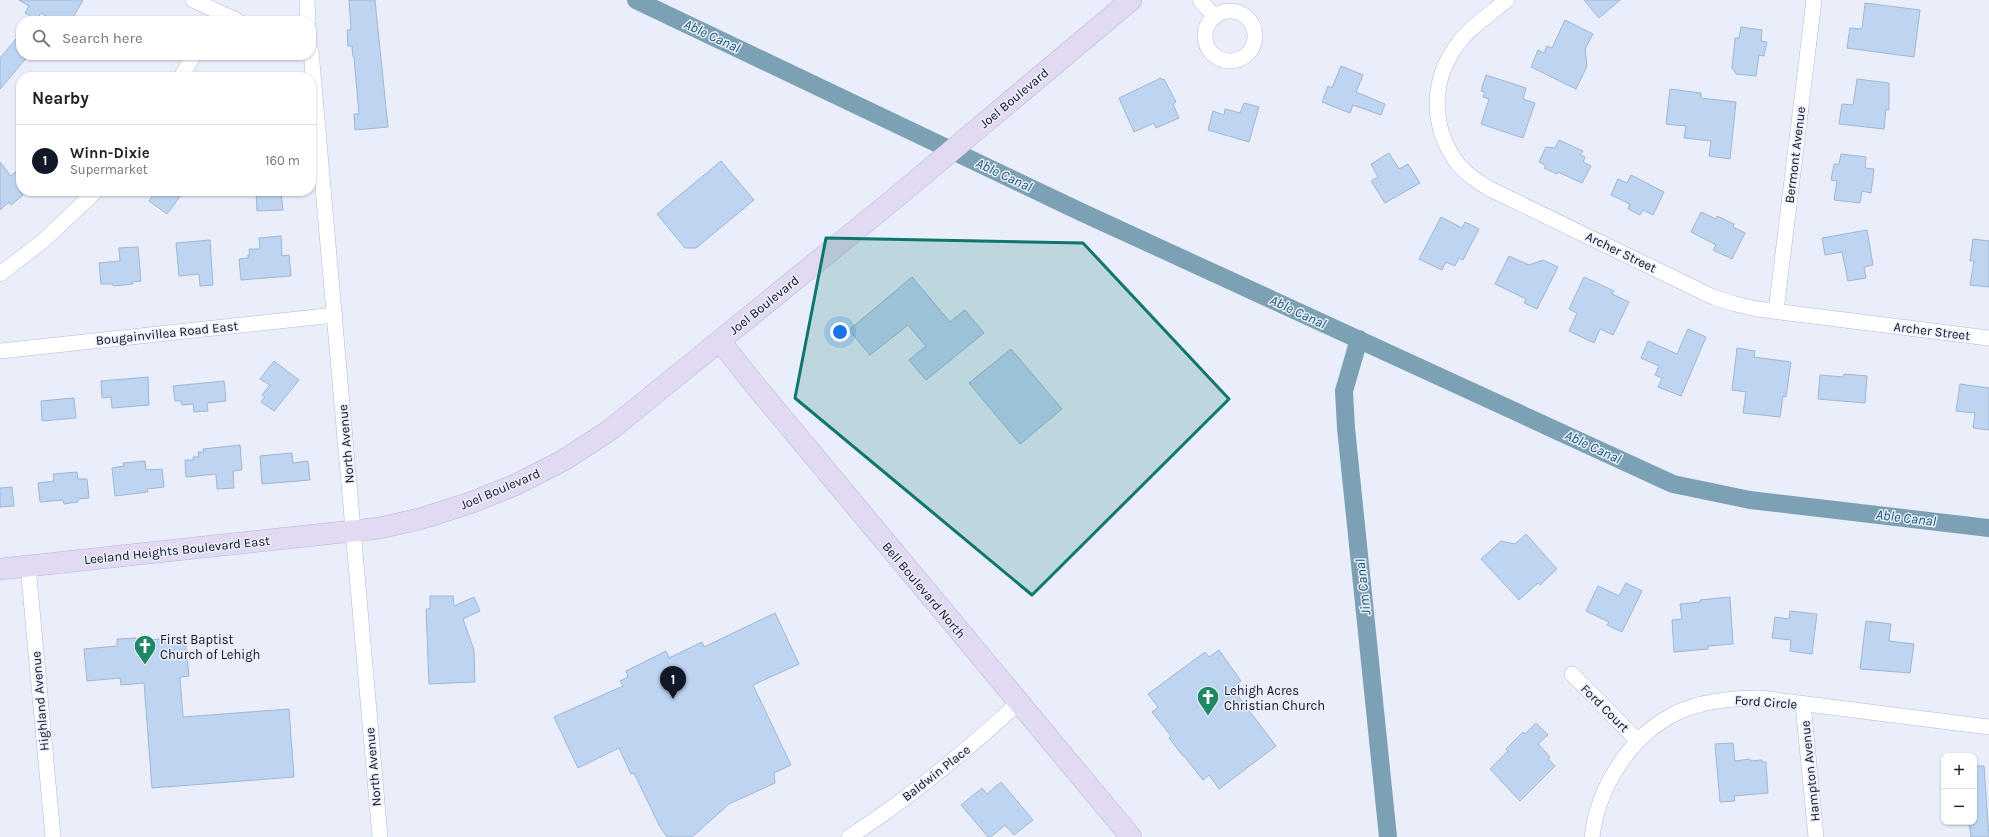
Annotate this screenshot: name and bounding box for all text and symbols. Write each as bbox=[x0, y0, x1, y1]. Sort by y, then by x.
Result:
water label: Able Canal bbox=[681, 15, 743, 57]
search box bbox=[16, 16, 316, 60]
icon: search bbox=[30, 27, 52, 49]
text: Search here bbox=[62, 29, 143, 47]
street label: Joel Boulevard bbox=[977, 65, 1051, 131]
text: Nearby bbox=[32, 88, 89, 108]
street label: Bermont Avenue bbox=[1782, 105, 1808, 204]
text: Winn-Dixie bbox=[70, 144, 150, 162]
text: 1 bbox=[43, 153, 47, 168]
text: 160 m bbox=[265, 153, 300, 168]
water label: Able Canal bbox=[973, 154, 1035, 196]
text: Supermarket bbox=[70, 162, 148, 177]
street label: Archer Street bbox=[1583, 228, 1659, 276]
street label: Joel Boulevard bbox=[726, 272, 802, 338]
water label: Able Canal bbox=[1267, 291, 1329, 333]
street label: Bougainvillea Road East bbox=[95, 318, 239, 348]
street label: Archer Street bbox=[1893, 319, 1971, 343]
your location bbox=[830, 322, 850, 342]
street label: North Avenue bbox=[335, 404, 357, 484]
water label: Able Canal bbox=[1562, 426, 1624, 468]
street label: Joel Boulevard bbox=[458, 465, 542, 513]
water label: Able Canal bbox=[1875, 506, 1938, 530]
street label: Leeland Heights Boulevard East bbox=[83, 533, 271, 567]
street label: Bell Boulevard North bbox=[879, 539, 969, 641]
water label: Jim Canal bbox=[1352, 558, 1374, 616]
place label: First Baptist Church of Lehigh bbox=[160, 632, 260, 662]
church icon: First Baptist Church of Lehigh bbox=[132, 633, 158, 666]
street label: Highland Avenue bbox=[28, 650, 52, 751]
pin: 1 bbox=[660, 666, 686, 699]
street label: Ford Court bbox=[1578, 681, 1632, 735]
place label: Lehigh Acres Christian Church bbox=[1224, 683, 1325, 713]
church icon: Lehigh Acres Christian Church bbox=[1195, 684, 1221, 717]
street label: Ford Circle bbox=[1734, 692, 1798, 712]
street label: Hampton Avenue bbox=[1797, 720, 1823, 822]
street label: North Avenue bbox=[362, 727, 384, 807]
street label: Baldwin Place bbox=[899, 742, 973, 804]
map controls bbox=[1941, 753, 1977, 825]
button: + bbox=[1941, 753, 1977, 789]
button: − bbox=[1941, 789, 1977, 825]

